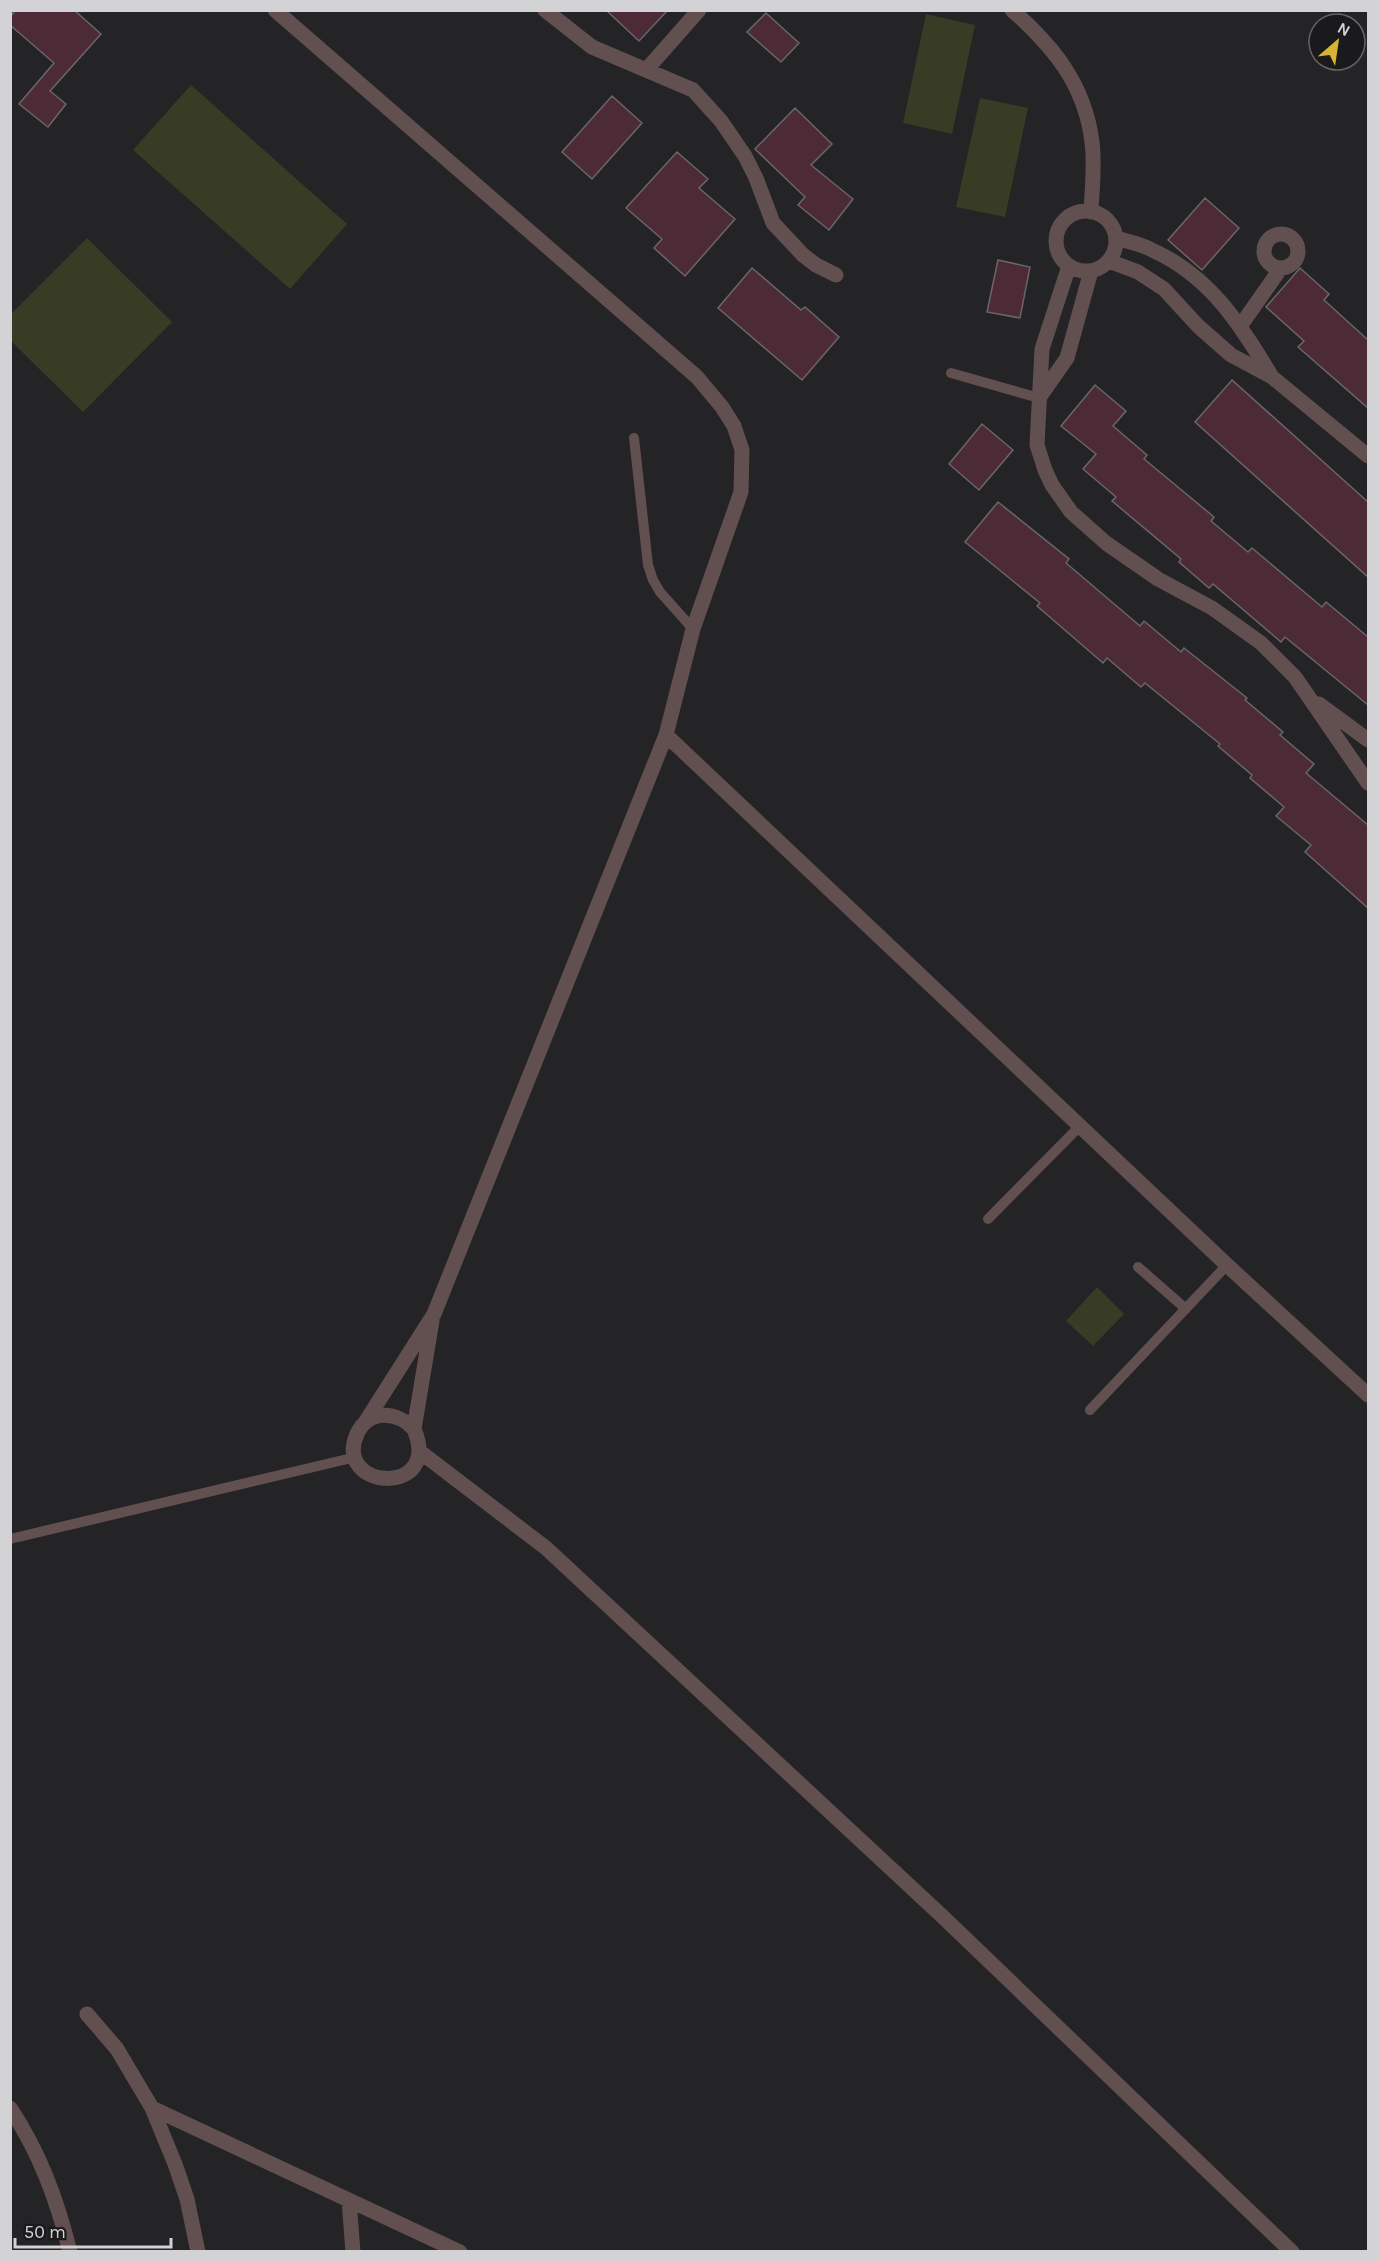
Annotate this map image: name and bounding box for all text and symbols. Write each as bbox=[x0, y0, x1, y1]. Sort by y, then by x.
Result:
north arrow bbox=[1307, 12, 1367, 72]
text: N bbox=[1334, 18, 1354, 40]
scale bar bbox=[15, 2211, 171, 2249]
text: 50 m bbox=[24, 2221, 66, 2243]

